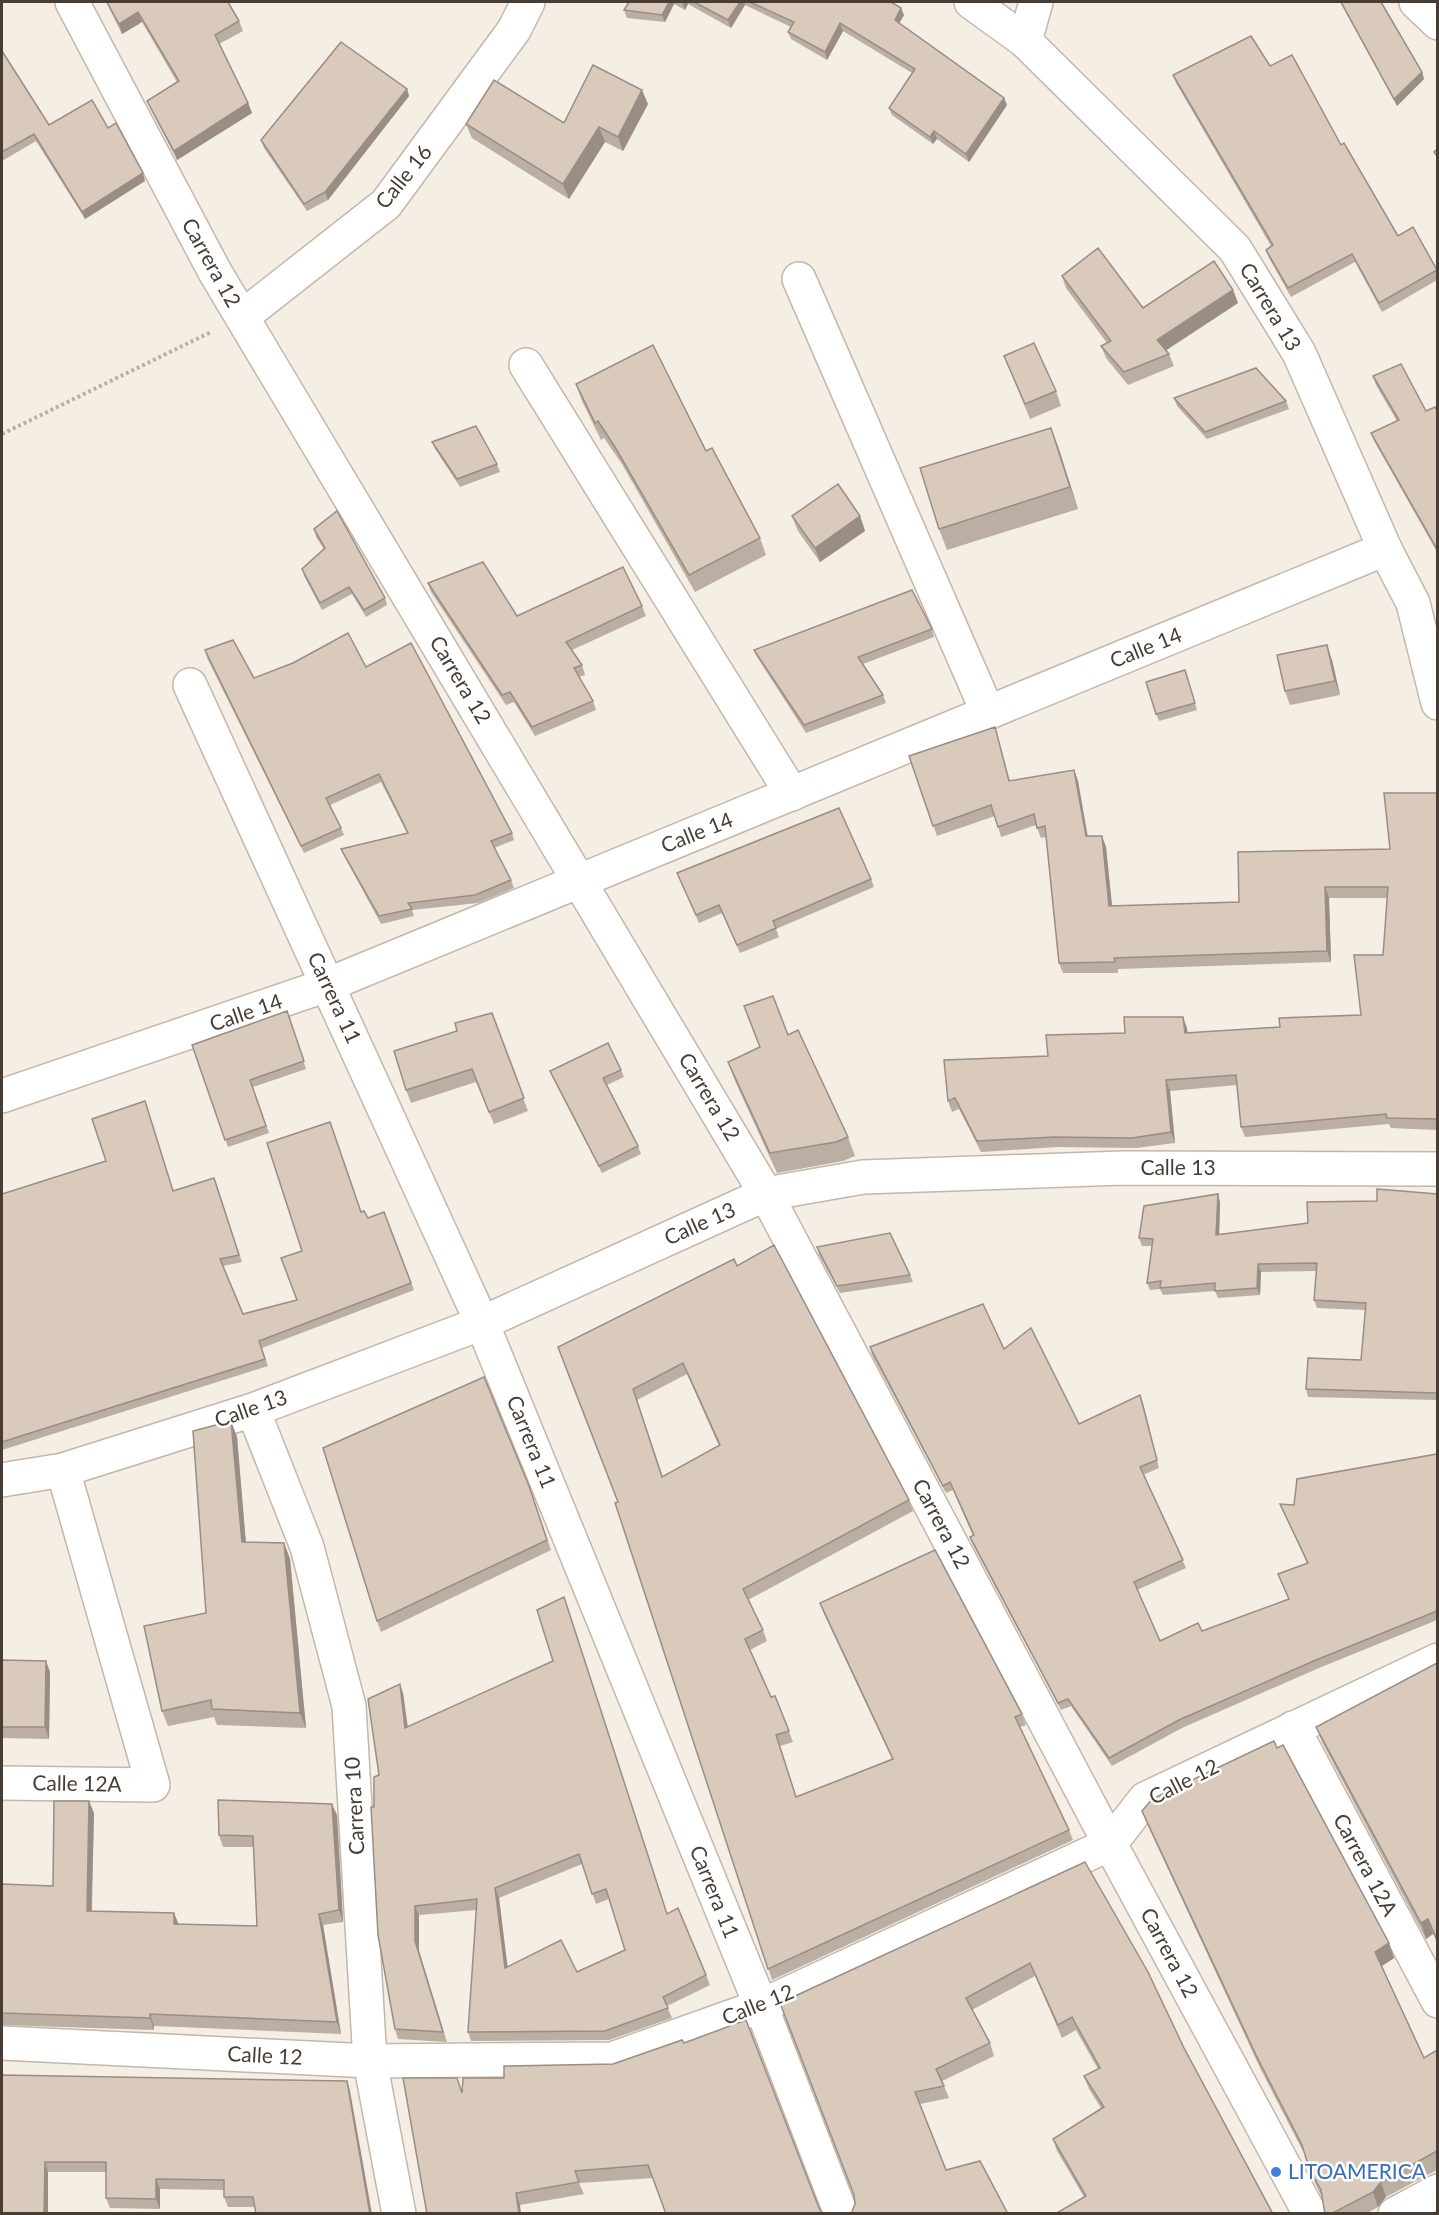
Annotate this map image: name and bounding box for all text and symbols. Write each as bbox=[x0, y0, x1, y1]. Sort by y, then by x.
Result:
street label: Calle 16 bbox=[369, 139, 436, 213]
street label: Carrera 12 bbox=[178, 213, 247, 311]
street label: Carrera 13 bbox=[1235, 258, 1307, 355]
street label: Calle 14 bbox=[1106, 621, 1185, 672]
street label: Carrera 12 bbox=[425, 631, 497, 728]
street label: Calle 14 bbox=[657, 806, 736, 857]
street label: Carrera 11 bbox=[303, 948, 367, 1047]
street label: Calle 14 bbox=[206, 988, 285, 1036]
street label: Carrera 12 bbox=[674, 1048, 746, 1145]
street label: Calle 13 bbox=[1140, 1154, 1216, 1179]
street label: Calle 13 bbox=[660, 1196, 739, 1249]
street label: Calle 13 bbox=[211, 1384, 290, 1432]
street label: Carrera 11 bbox=[502, 1391, 562, 1492]
street label: Carrera 12 bbox=[908, 1474, 976, 1572]
street label: Calle 12 bbox=[1144, 1752, 1222, 1809]
street label: Carrera 10 bbox=[338, 1756, 369, 1856]
street label: Calle 12A bbox=[32, 1769, 123, 1796]
street label: Carrera 12A bbox=[1329, 1809, 1404, 1920]
street label: Carrera 11 bbox=[685, 1841, 745, 1942]
street label: Carrera 12 bbox=[1136, 1903, 1204, 2001]
street label: Calle 12 bbox=[718, 1978, 797, 2029]
street label: Calle 12 bbox=[227, 2040, 303, 2069]
place label: LITOAMERICA bbox=[1288, 2158, 1427, 2183]
marker: LITOAMERICA bbox=[1269, 2165, 1283, 2179]

